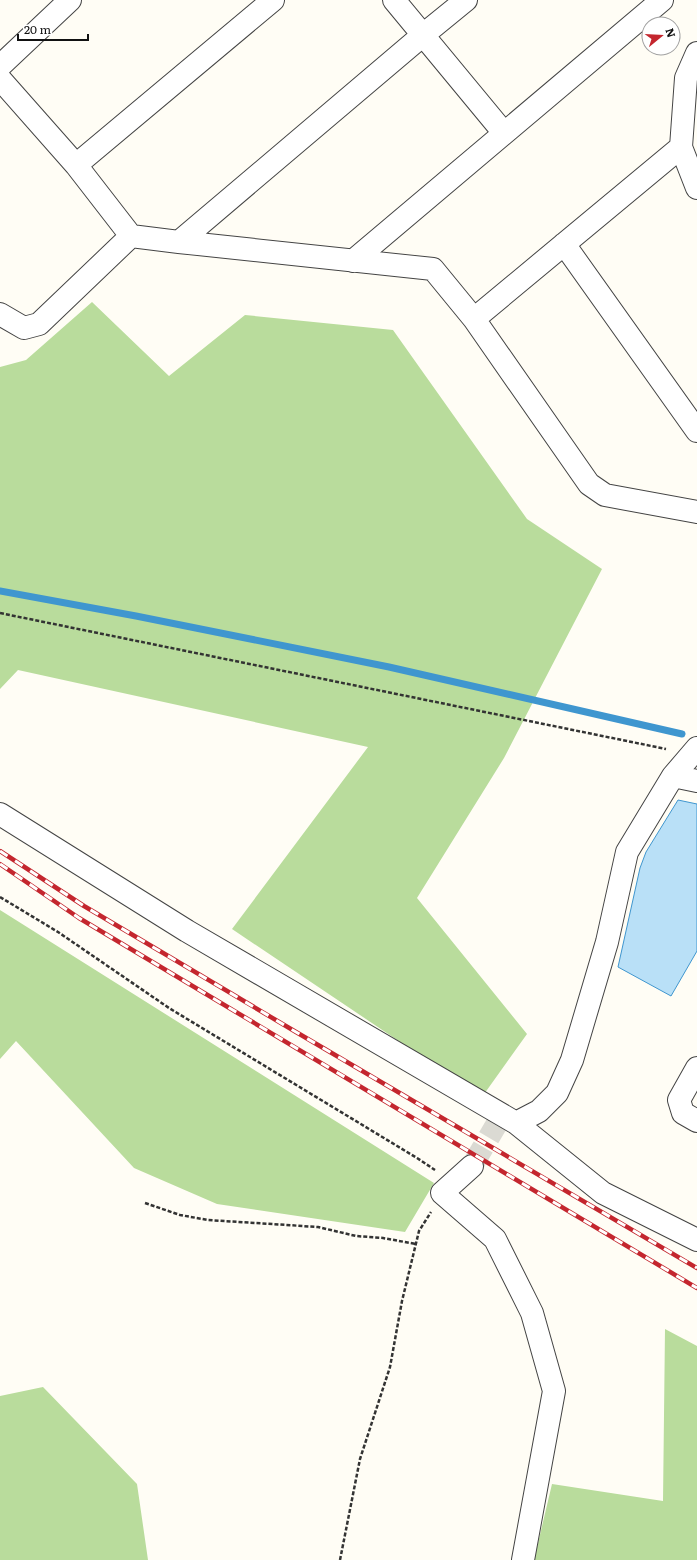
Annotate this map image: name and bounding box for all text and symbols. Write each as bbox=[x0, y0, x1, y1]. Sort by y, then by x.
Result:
scale bar bbox=[18, 16, 88, 42]
north arrow bbox=[641, 16, 681, 56]
text: 20 m bbox=[24, 20, 51, 38]
text: N bbox=[662, 26, 680, 39]

